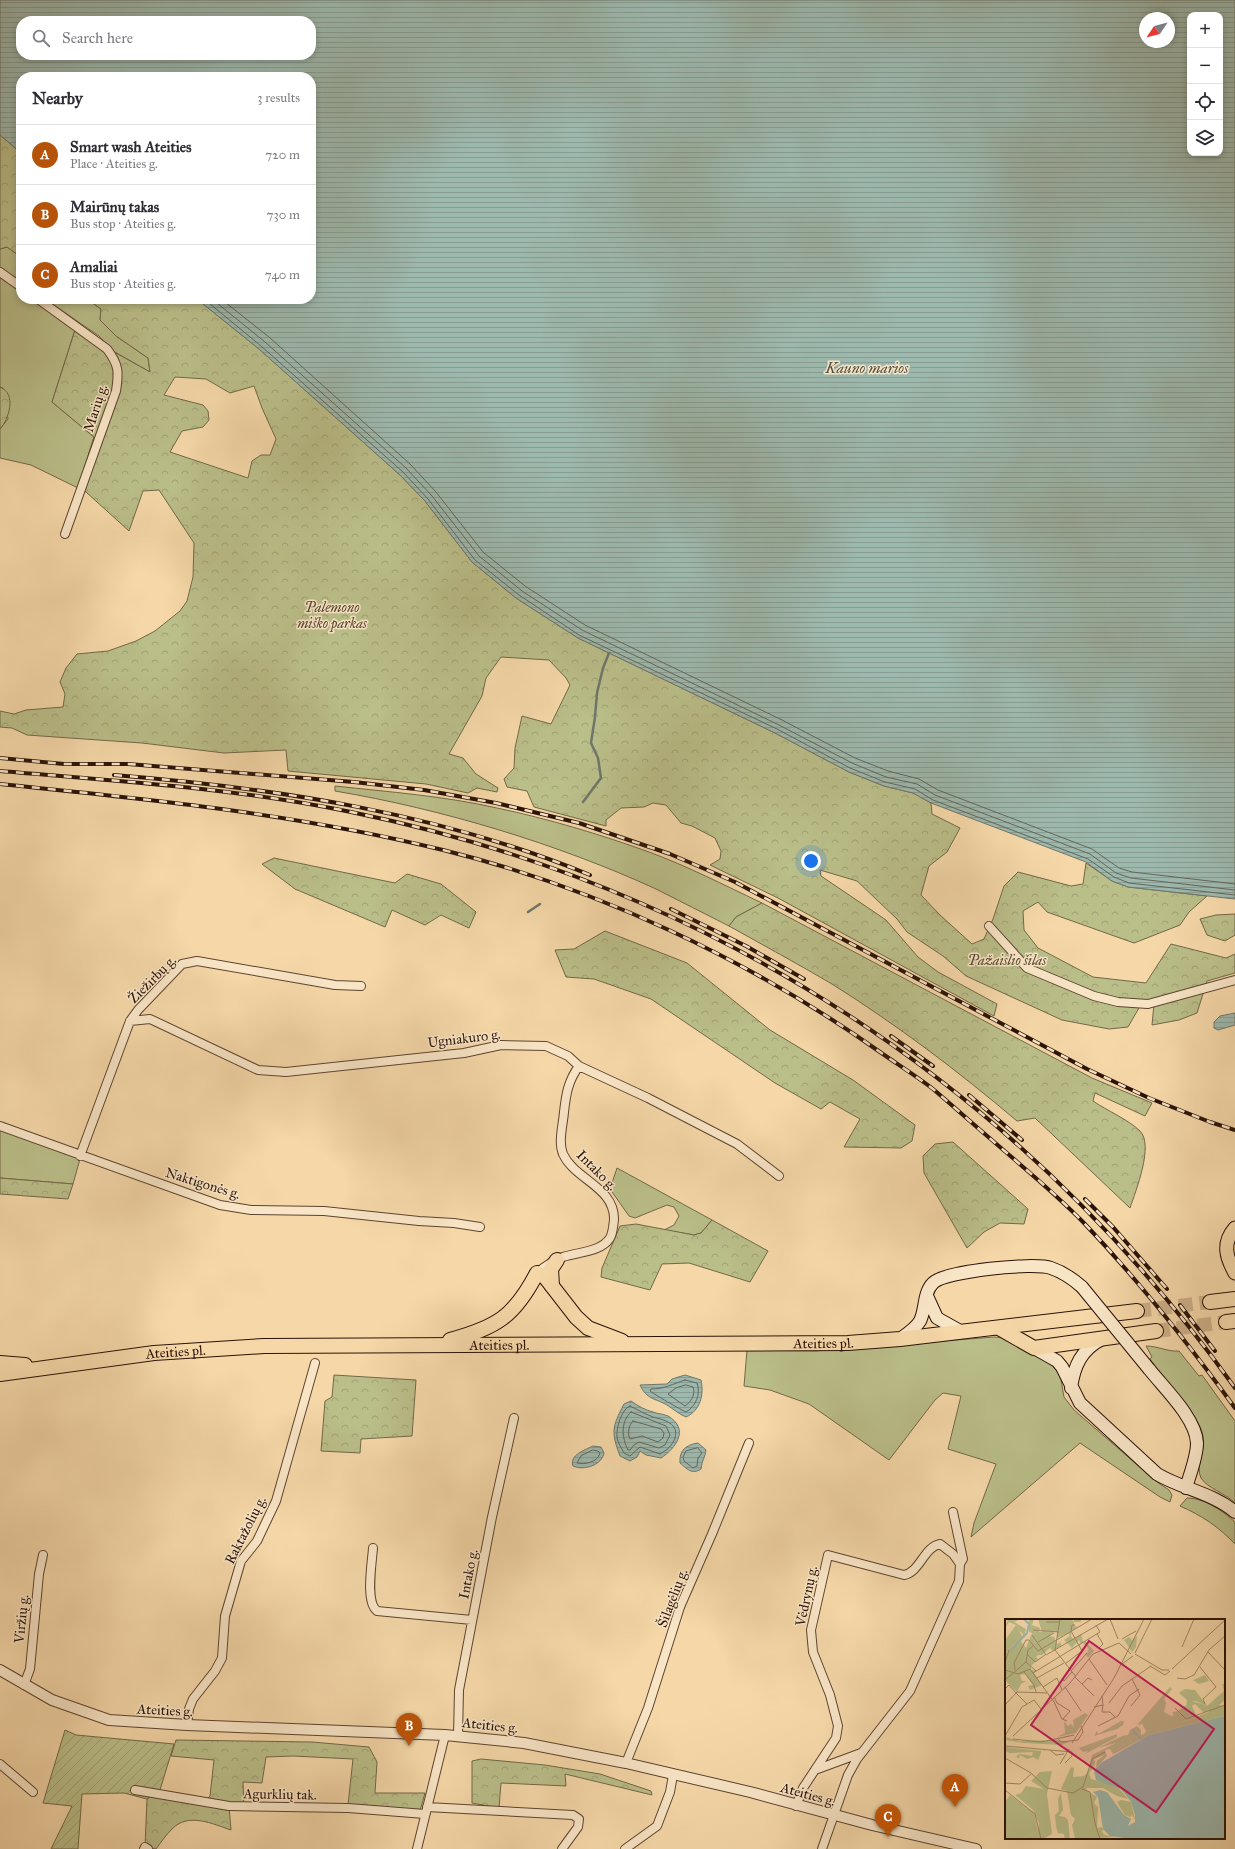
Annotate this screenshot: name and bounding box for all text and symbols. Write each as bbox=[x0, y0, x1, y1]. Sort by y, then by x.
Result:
north arrow bbox=[1139, 12, 1175, 48]
map controls bbox=[1187, 12, 1223, 156]
button: + bbox=[1187, 12, 1223, 48]
search box bbox=[16, 16, 316, 60]
icon: search bbox=[30, 27, 52, 49]
text: Search here bbox=[62, 29, 133, 47]
button: − bbox=[1187, 48, 1223, 84]
button: locate bbox=[1187, 84, 1223, 120]
text: Nearby bbox=[32, 88, 83, 109]
text: 3 results bbox=[257, 90, 300, 106]
button: layers bbox=[1187, 120, 1223, 156]
text: Smart wash Ateities bbox=[70, 138, 192, 156]
text: A bbox=[41, 147, 49, 163]
text: 720 m bbox=[265, 147, 300, 163]
text: Place · Ateities g. bbox=[70, 156, 158, 172]
text: Mairūnų takas bbox=[70, 198, 159, 216]
text: B bbox=[41, 207, 49, 223]
text: 730 m bbox=[267, 207, 300, 223]
text: Bus stop · Ateities g. bbox=[70, 216, 176, 232]
text: Amaliai bbox=[70, 258, 118, 276]
text: C bbox=[41, 267, 49, 283]
text: 740 m bbox=[265, 267, 300, 283]
text: Bus stop · Ateities g. bbox=[70, 276, 176, 292]
water label: Kauno marios bbox=[825, 359, 909, 377]
street label: Marių g. bbox=[80, 382, 111, 434]
park label: Palemono miško parkas bbox=[297, 599, 368, 633]
your location bbox=[801, 851, 821, 871]
street label: Žiežirbų g. bbox=[124, 950, 180, 1007]
park label: Pažaislio šilas bbox=[968, 952, 1047, 969]
street label: Ugniakuro g. bbox=[427, 1026, 502, 1051]
street label: Intako g. bbox=[573, 1147, 621, 1194]
street label: Naktigonės g. bbox=[163, 1164, 242, 1203]
street label: Ateities pl. bbox=[792, 1335, 854, 1352]
street label: Ateities pl. bbox=[468, 1337, 530, 1354]
street label: Ateities pl. bbox=[143, 1342, 206, 1363]
street label: Raktažolių g. bbox=[221, 1493, 270, 1567]
street label: Intako g. bbox=[455, 1548, 482, 1600]
street label: Vėdrynų g. bbox=[792, 1564, 821, 1629]
street label: Šilagėlių g. bbox=[652, 1566, 691, 1630]
street label: Viržių g. bbox=[10, 1594, 33, 1645]
inset map bbox=[1005, 1619, 1225, 1839]
street label: Ateities g. bbox=[136, 1700, 193, 1720]
pin: B bbox=[396, 1713, 422, 1746]
street label: Ateities g. bbox=[460, 1714, 519, 1737]
pin: A bbox=[942, 1774, 968, 1807]
street label: Ateities g. bbox=[778, 1779, 837, 1810]
street label: Agurklių tak. bbox=[242, 1785, 317, 1804]
pin: C bbox=[875, 1804, 901, 1837]

